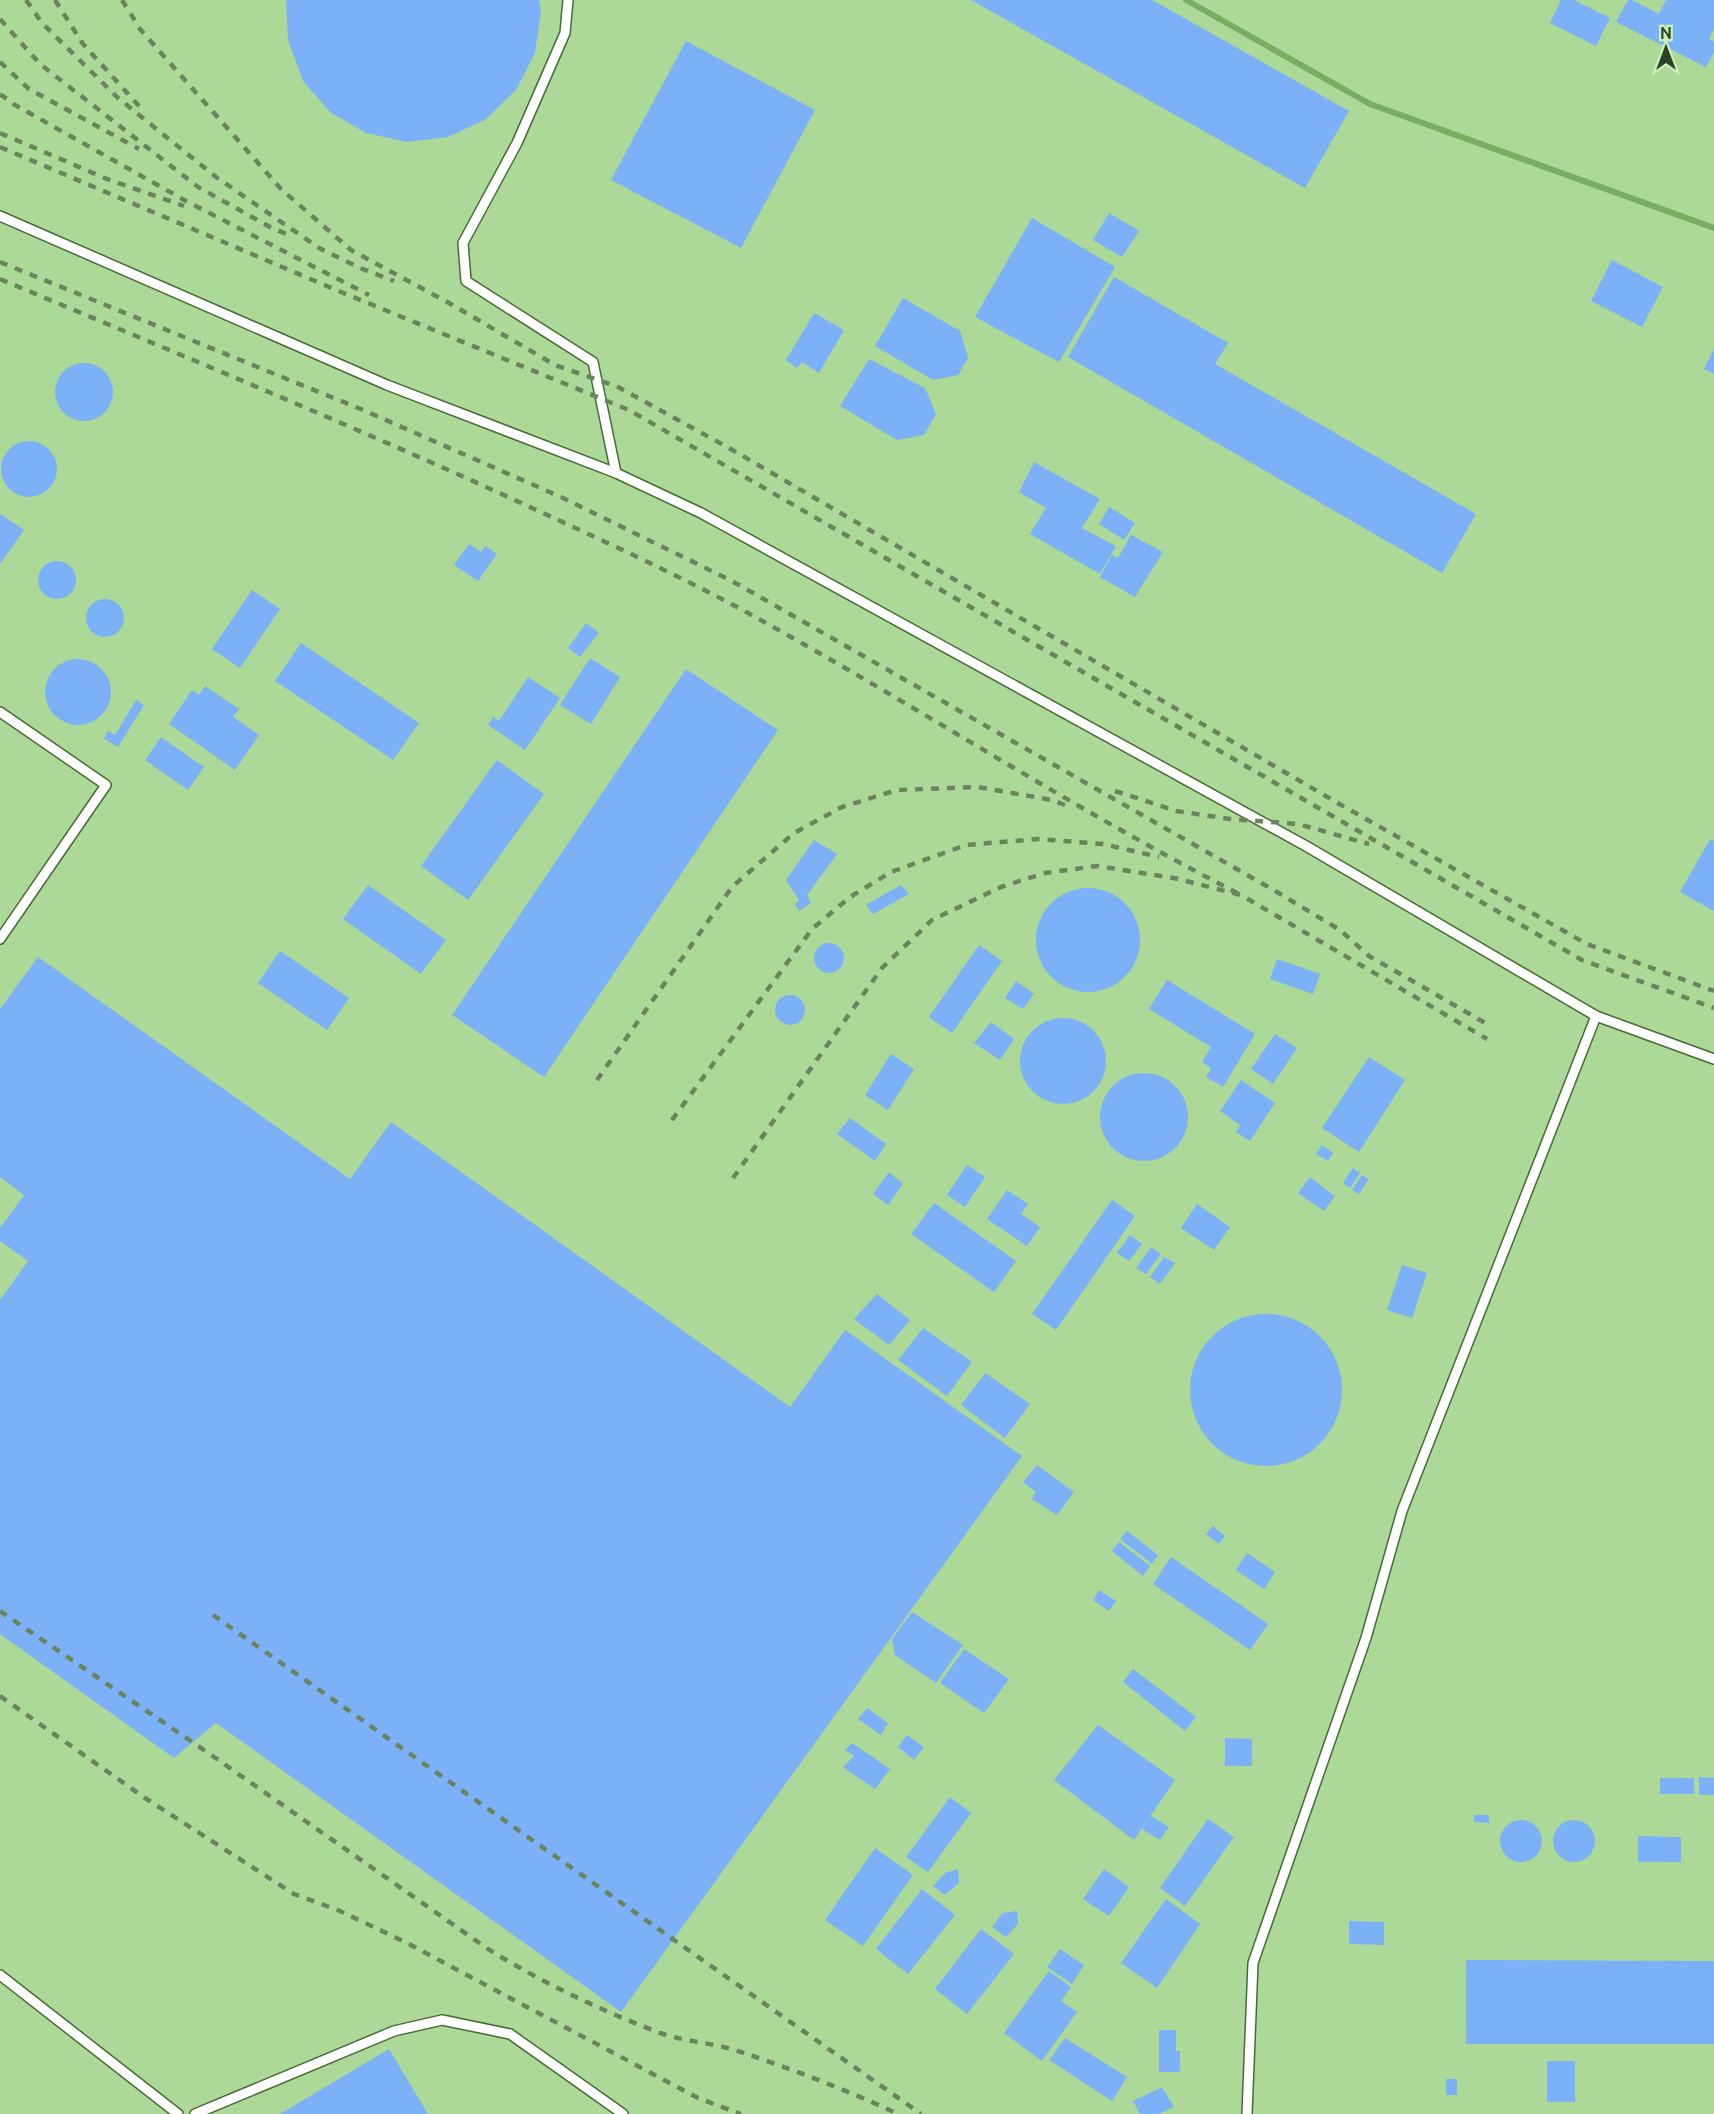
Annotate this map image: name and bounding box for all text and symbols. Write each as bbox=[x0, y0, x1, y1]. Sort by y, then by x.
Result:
north arrow bbox=[1636, 18, 1696, 78]
text: N bbox=[1660, 24, 1672, 42]

